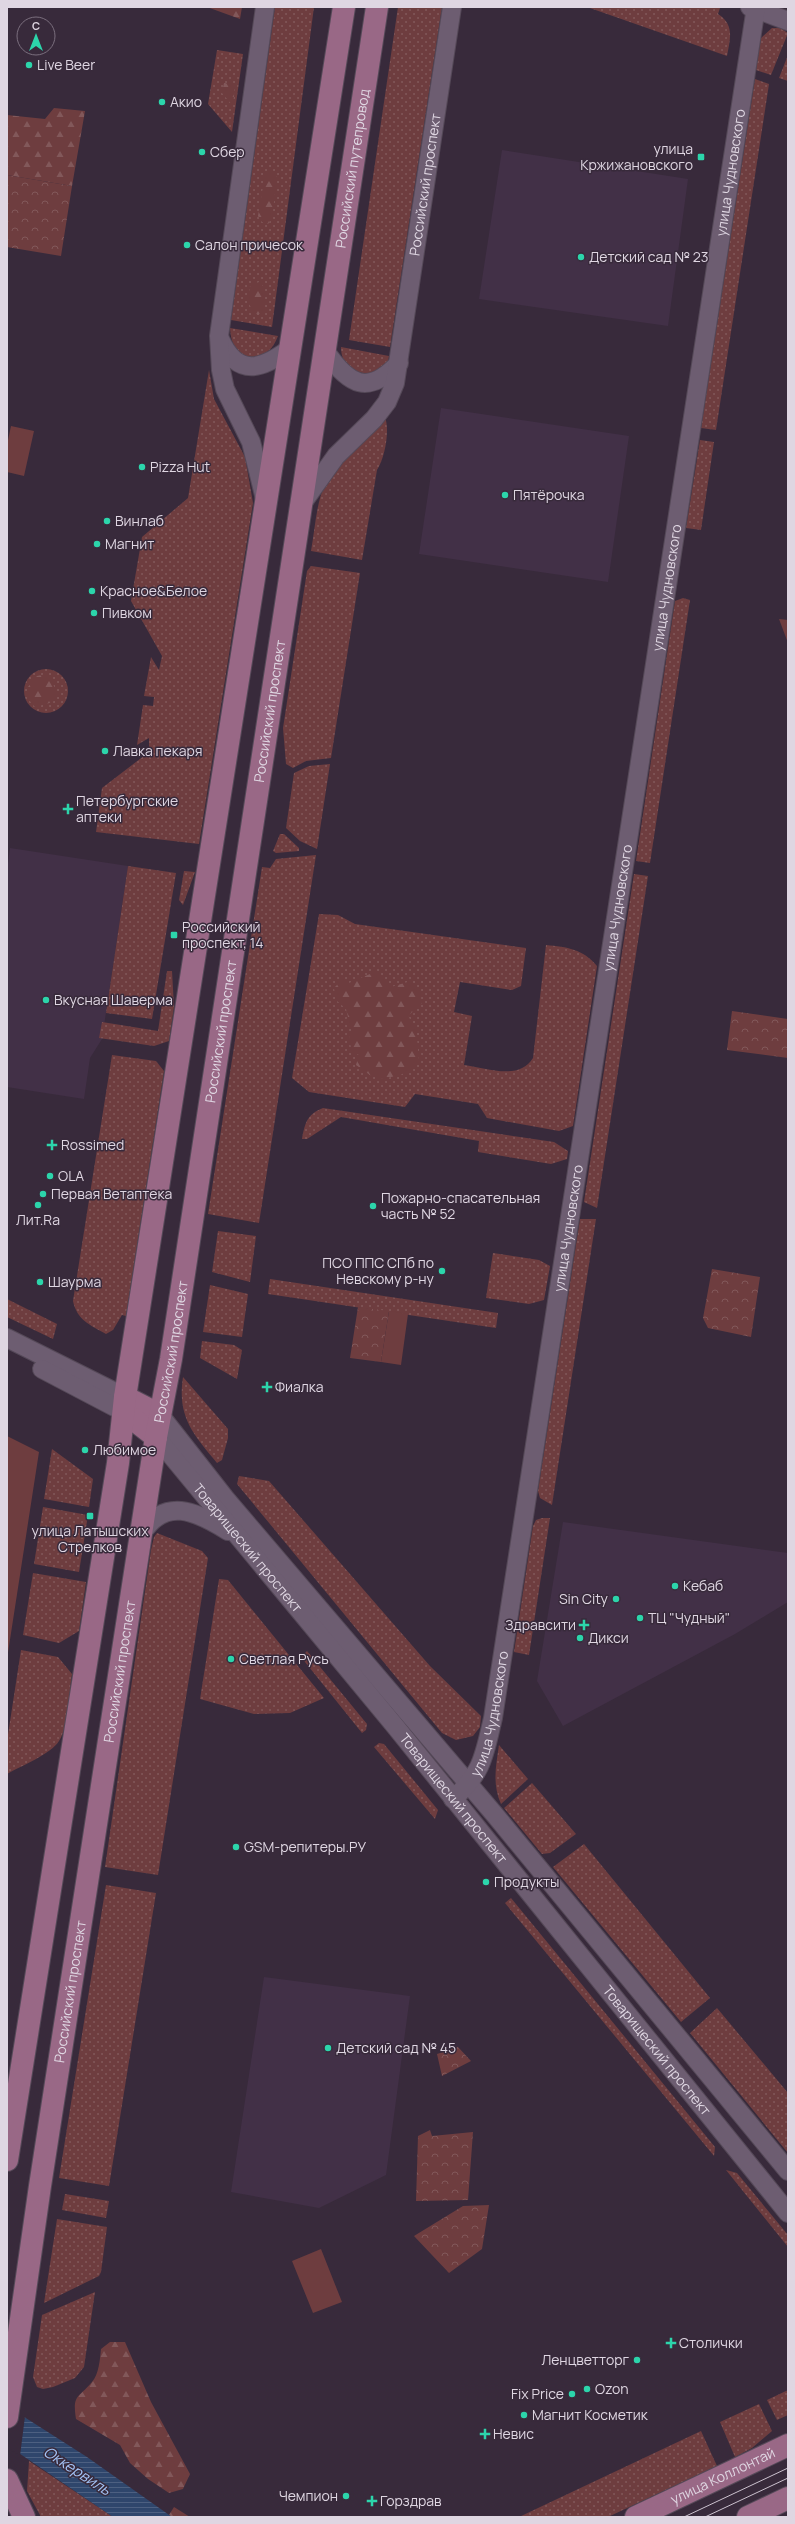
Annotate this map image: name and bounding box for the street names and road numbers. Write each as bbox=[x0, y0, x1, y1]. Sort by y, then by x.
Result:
street label: Российский путепровод bbox=[330, 87, 373, 249]
street label: улица Чудновского bbox=[711, 108, 749, 238]
street label: Российский проспект bbox=[404, 112, 445, 257]
street label: улица Чудновского bbox=[647, 523, 685, 653]
street label: Российский проспект bbox=[249, 639, 289, 784]
street label: улица Чудновского bbox=[598, 843, 636, 973]
street label: Российский проспект bbox=[200, 959, 241, 1104]
street label: улица Чудновского bbox=[549, 1163, 587, 1293]
street label: Российский проспект bbox=[149, 1279, 192, 1424]
street label: Товарищеский проспект bbox=[189, 1479, 307, 1616]
street label: Российский проспект bbox=[99, 1599, 140, 1744]
street label: улица Чудновского bbox=[466, 1650, 512, 1780]
street label: Товарищеский проспект bbox=[396, 1729, 512, 1867]
street label: Российский проспект bbox=[49, 1919, 90, 2064]
street label: Товарищеский проспект bbox=[599, 1981, 716, 2119]
street label: улица Коллонтай bbox=[667, 2443, 778, 2508]

